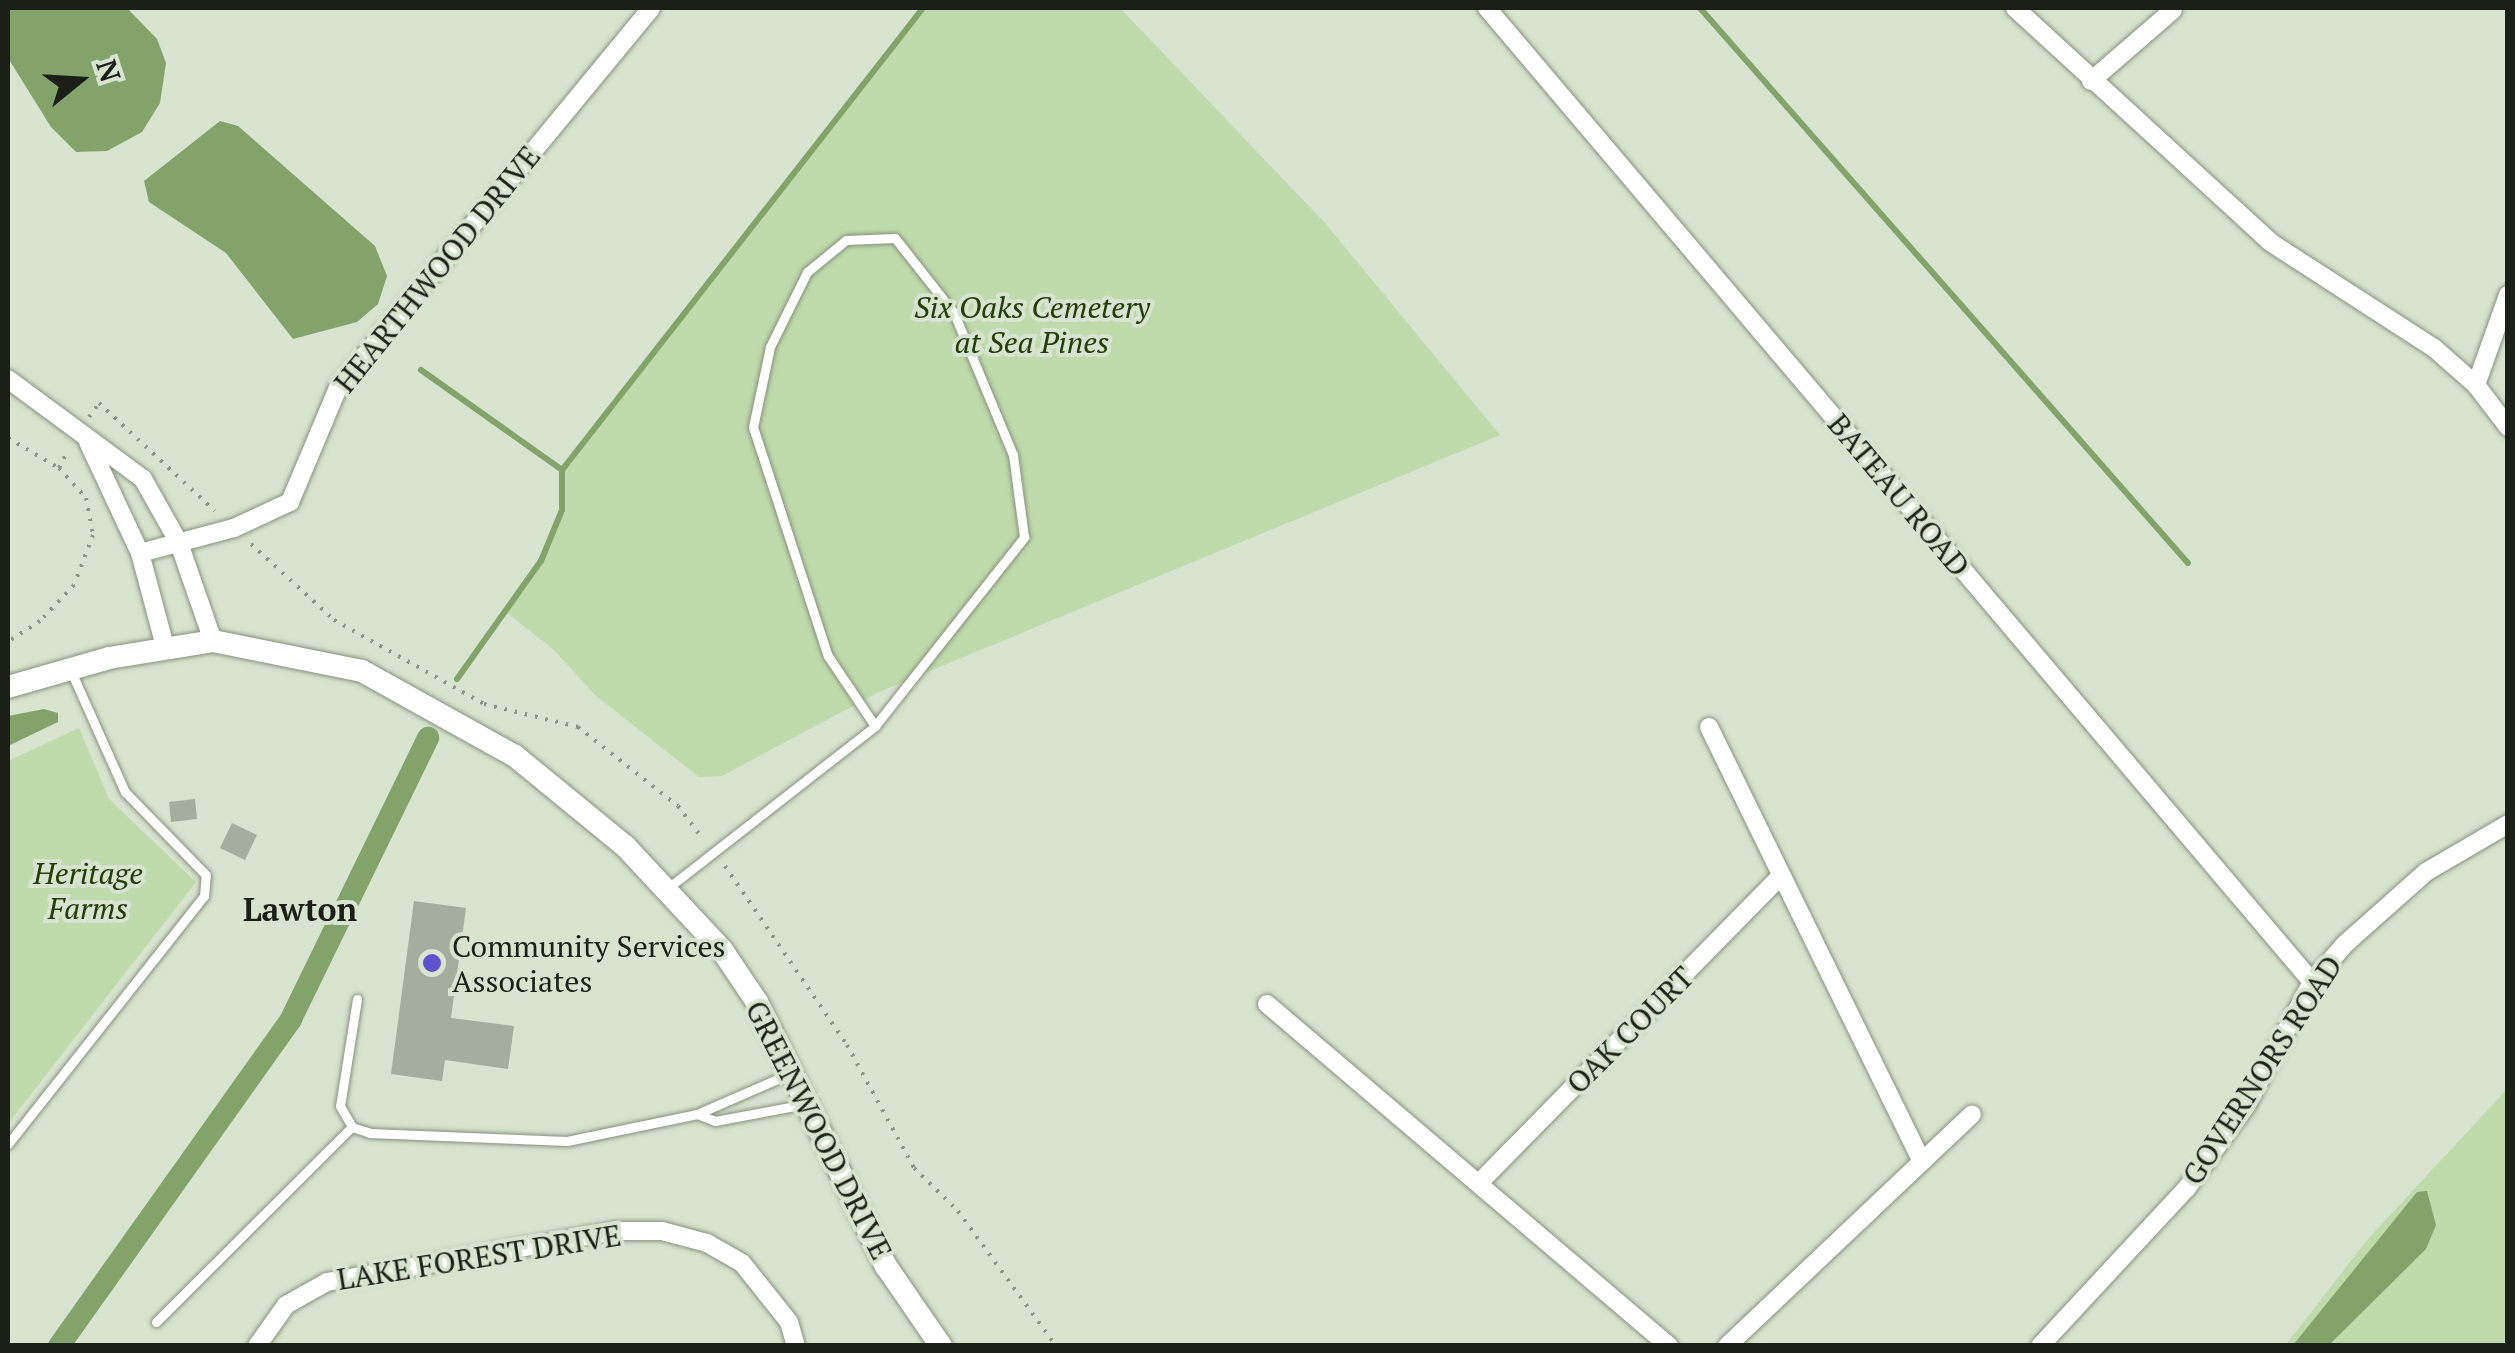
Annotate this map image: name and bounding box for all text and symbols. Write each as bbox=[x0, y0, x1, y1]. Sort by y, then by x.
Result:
north arrow bbox=[30, 30, 130, 130]
text: N bbox=[88, 55, 130, 86]
street label: HEARTHWOOD DRIVE bbox=[326, 138, 548, 400]
park label: Six Oaks Cemetery at Sea Pines bbox=[914, 289, 1150, 360]
street label: BATEAU ROAD bbox=[1821, 406, 1977, 584]
park label: Heritage Farms bbox=[33, 855, 143, 926]
district label: Lawton bbox=[243, 890, 357, 928]
place label: Community Services Associates bbox=[452, 928, 726, 998]
street label: GOVERNORS ROAD bbox=[2175, 949, 2349, 1191]
marker: Community Services Associates bbox=[421, 952, 443, 974]
street label: OAK COURT bbox=[1559, 959, 1701, 1101]
street label: GREENWOOD DRIVE bbox=[738, 995, 900, 1265]
street label: LAKE FOREST DRIVE bbox=[334, 1217, 624, 1297]

